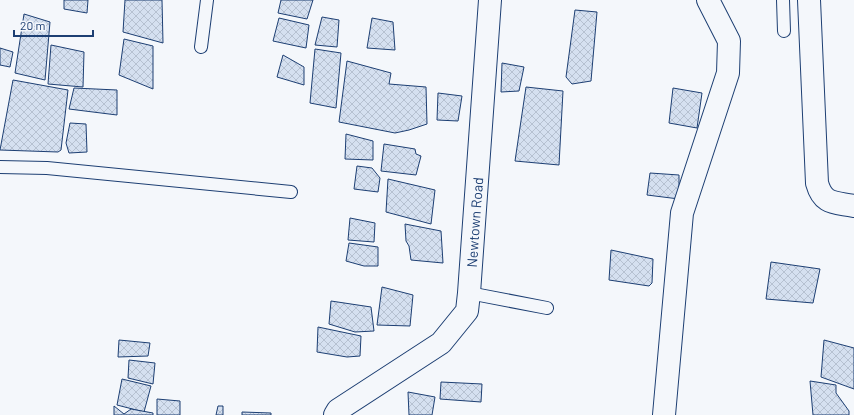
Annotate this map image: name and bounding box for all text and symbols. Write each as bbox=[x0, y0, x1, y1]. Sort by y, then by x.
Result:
scale bar bbox=[14, 12, 93, 38]
text: 20 m bbox=[20, 18, 46, 32]
street label: Newtown Road bbox=[462, 176, 486, 268]

